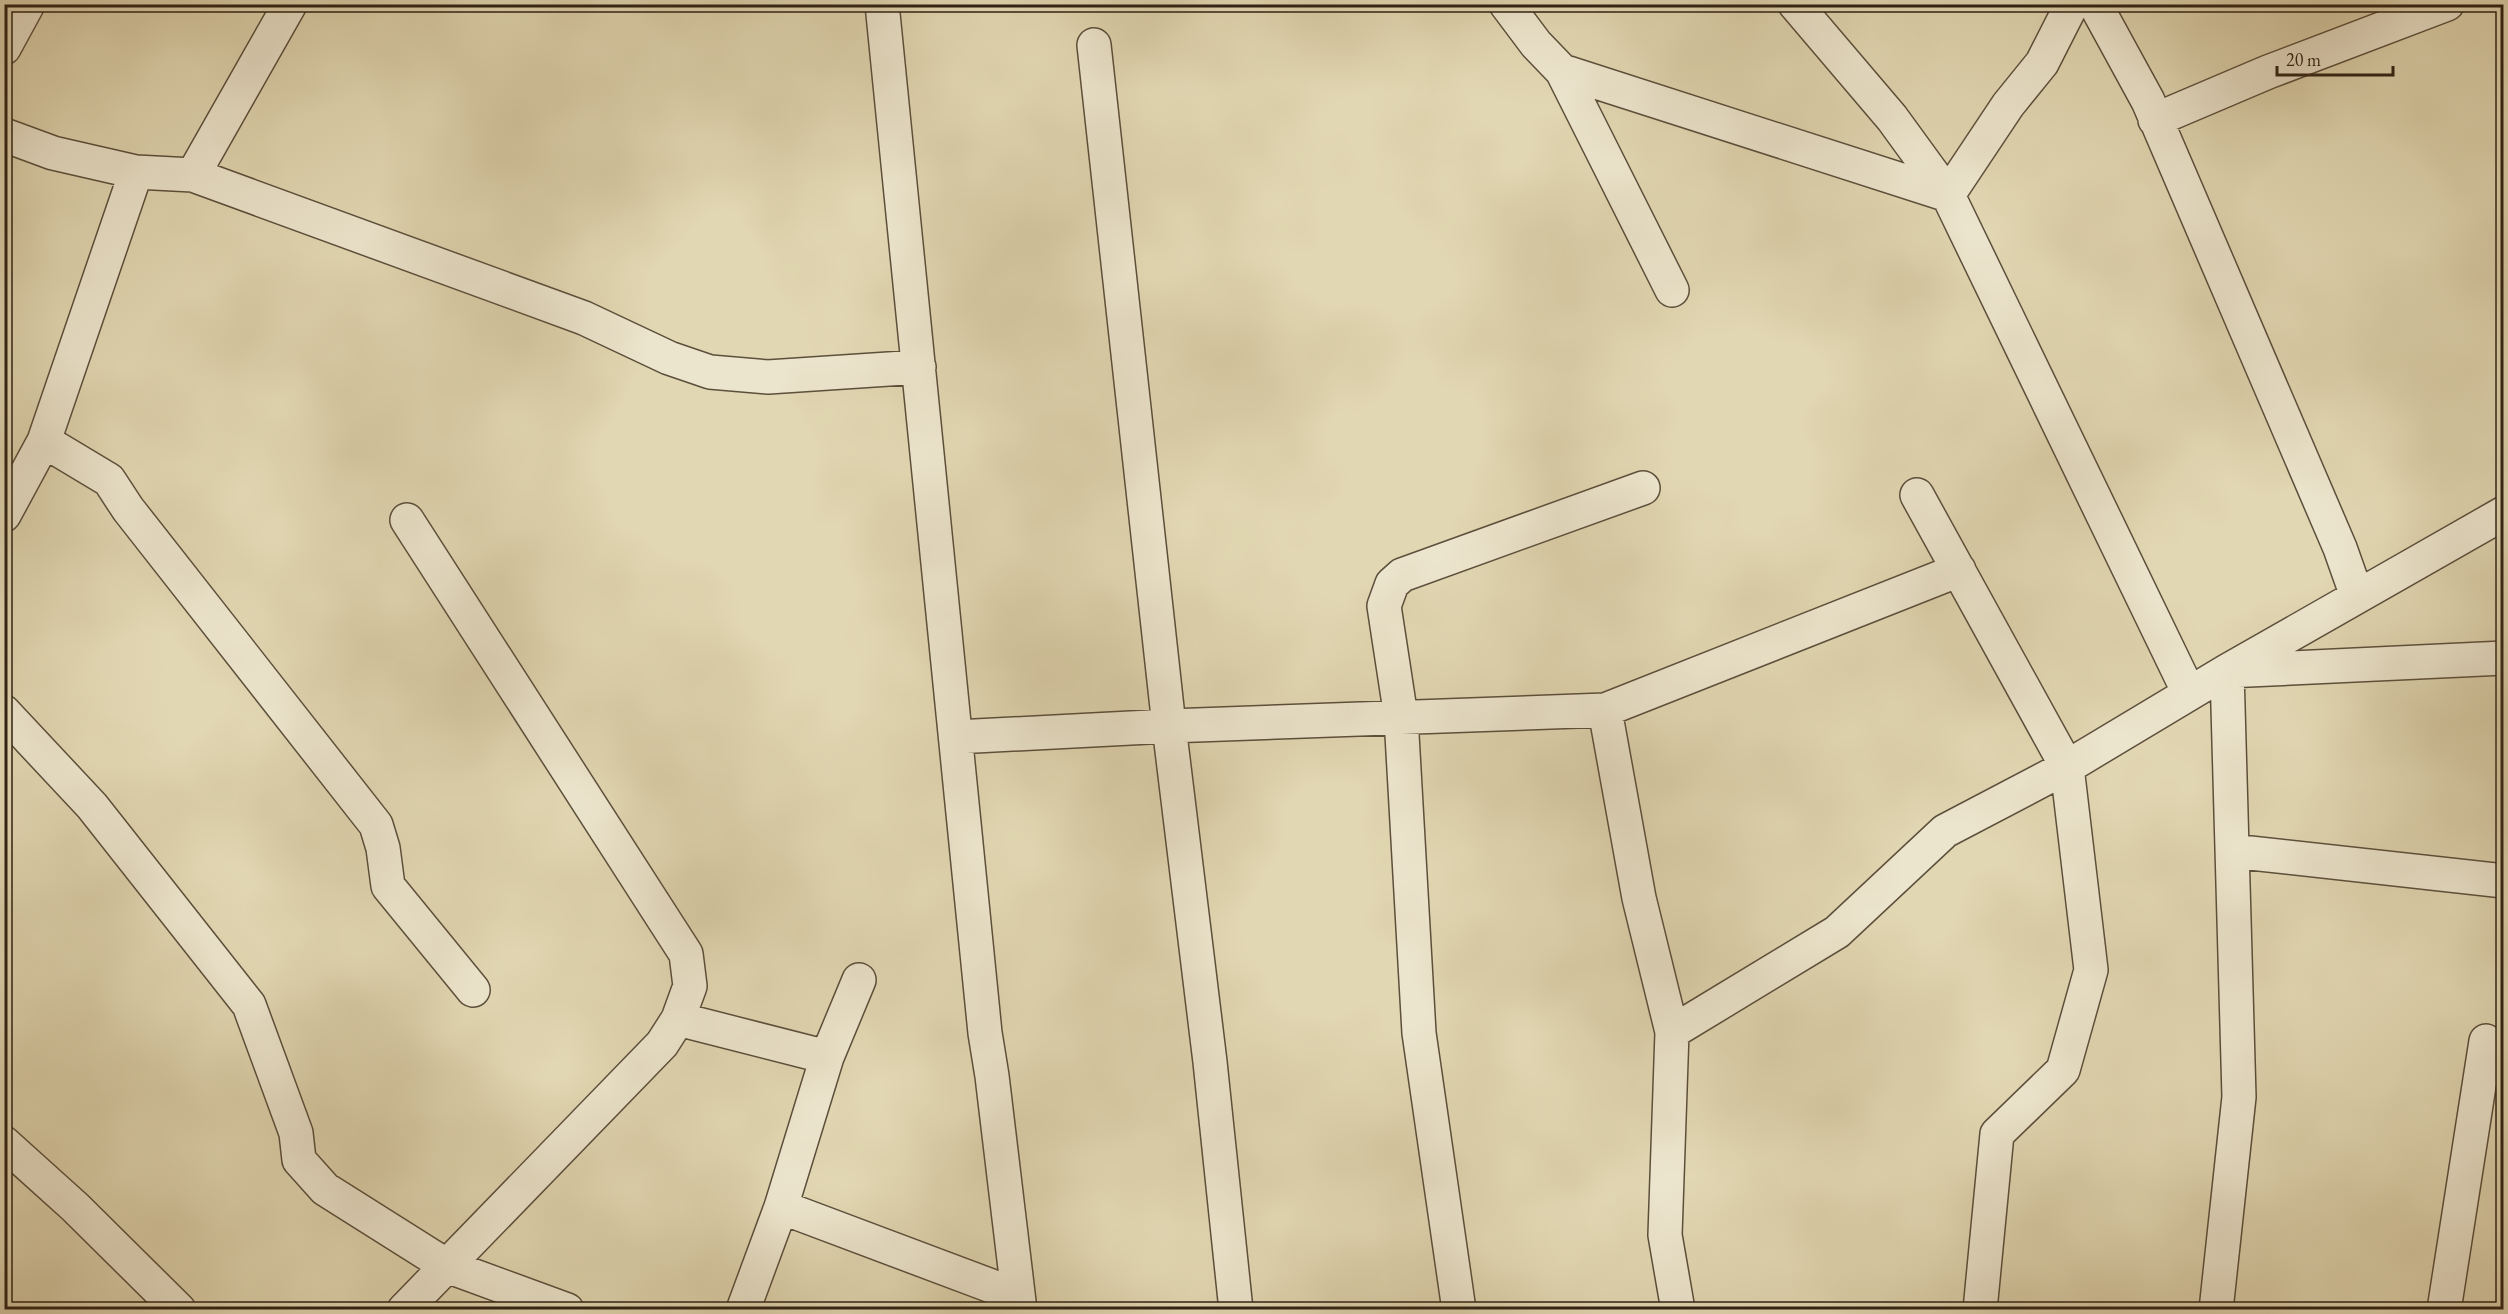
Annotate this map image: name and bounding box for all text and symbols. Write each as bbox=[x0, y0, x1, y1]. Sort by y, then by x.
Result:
scale bar bbox=[2277, 39, 2392, 77]
text: 20 m bbox=[2286, 48, 2321, 71]

